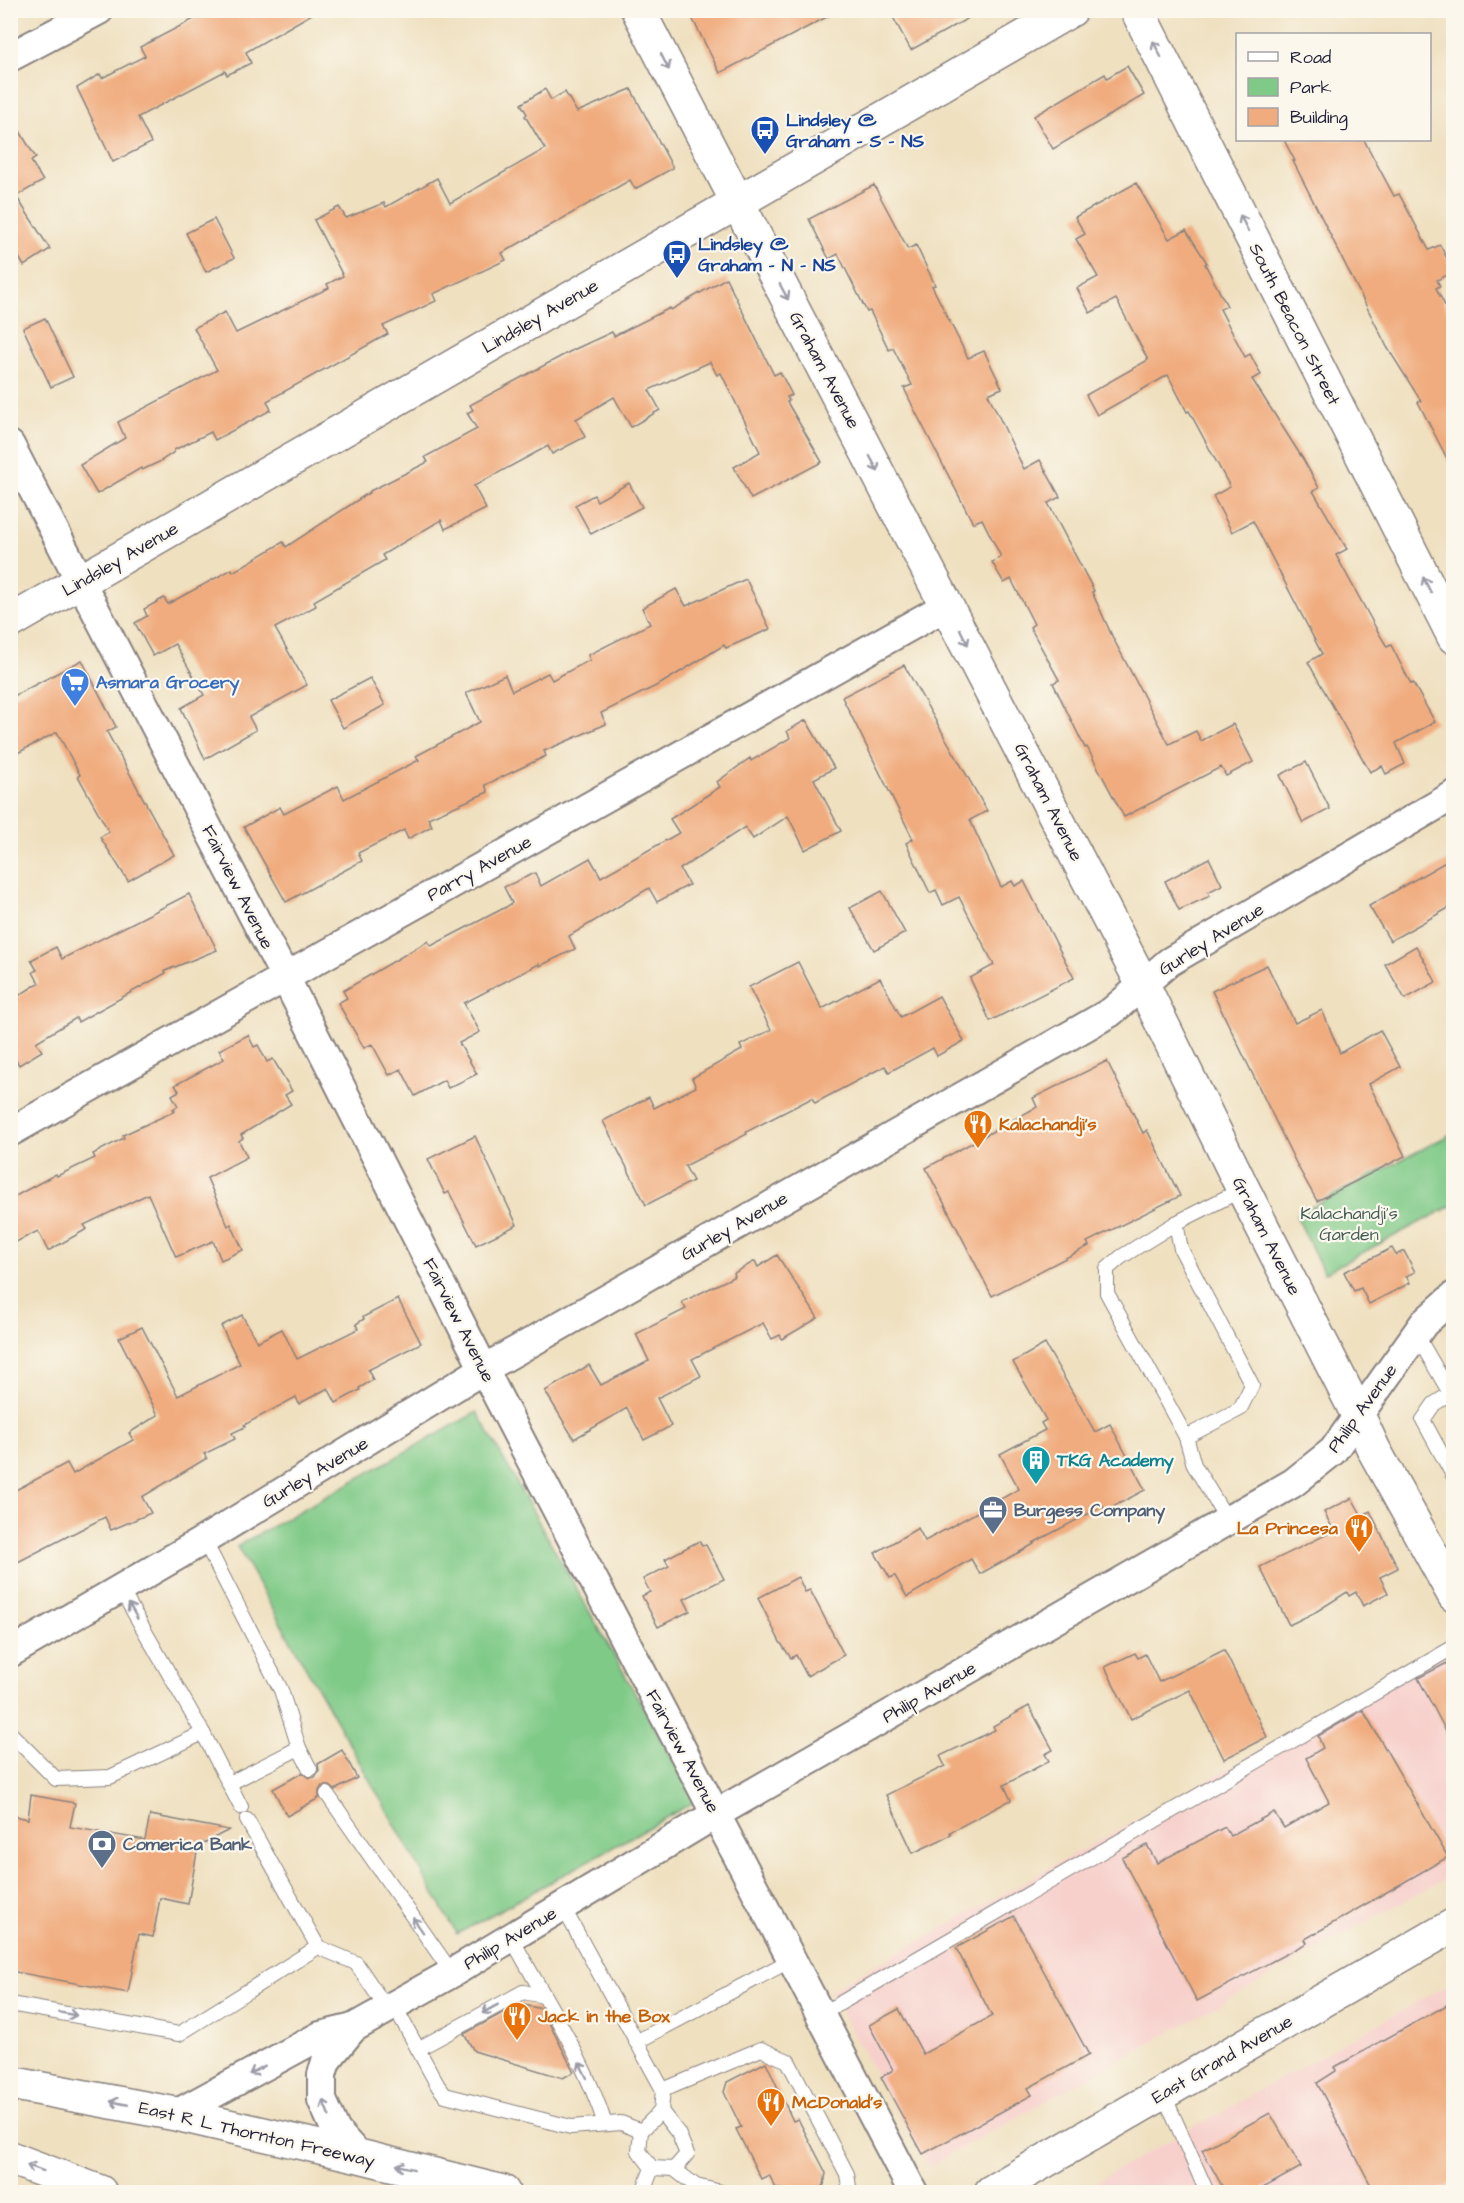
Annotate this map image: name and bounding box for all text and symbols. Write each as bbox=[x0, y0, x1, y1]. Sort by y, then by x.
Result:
legend bbox=[1236, 33, 1431, 141]
one-way arrow bbox=[1150, 41, 1162, 59]
text: Road bbox=[1290, 45, 1331, 70]
one-way arrow bbox=[660, 53, 671, 71]
text: Park bbox=[1290, 75, 1332, 100]
text: Building bbox=[1290, 105, 1348, 131]
place label: Lindsley @ Graham - S - NS bbox=[786, 108, 924, 154]
bus stop icon: Lindsley @ Graham - S - NS bbox=[749, 114, 781, 156]
one-way arrow bbox=[1238, 215, 1249, 233]
place label: Lindsley @ Graham - N - NS bbox=[698, 232, 836, 278]
bus stop icon: Lindsley @ Graham - N - NS bbox=[661, 238, 693, 280]
street label: South Beacon Street bbox=[1243, 239, 1347, 410]
street label: Lindsley Avenue bbox=[477, 273, 604, 361]
one-way arrow bbox=[779, 282, 790, 300]
street label: Graham Avenue bbox=[783, 307, 866, 433]
one-way arrow bbox=[869, 455, 880, 473]
street label: Lindsley Avenue bbox=[57, 516, 184, 604]
one-way arrow bbox=[1421, 576, 1432, 594]
one-way arrow bbox=[959, 628, 970, 646]
supermarket icon: Asmara Grocery bbox=[59, 666, 91, 708]
place label: Asmara Grocery bbox=[96, 670, 240, 696]
street label: Graham Avenue bbox=[1008, 739, 1089, 866]
street label: Fairview Avenue bbox=[195, 821, 280, 954]
street label: Parry Avenue bbox=[422, 829, 537, 908]
street label: Gurley Avenue bbox=[1154, 897, 1269, 983]
restaurant icon: Kalachandji's bbox=[962, 1108, 994, 1150]
place label: Kalachandji's bbox=[999, 1112, 1097, 1137]
street label: Graham Avenue bbox=[1226, 1173, 1307, 1300]
street label: Gurley Avenue bbox=[676, 1186, 793, 1268]
park label: Kalachandji's Garden bbox=[1300, 1201, 1398, 1247]
street label: Fairview Avenue bbox=[416, 1254, 501, 1387]
street label: Philip Avenue bbox=[1322, 1359, 1403, 1458]
street label: Gurley Avenue bbox=[258, 1431, 374, 1515]
building icon: TKG Academy bbox=[1020, 1444, 1052, 1486]
place label: TKG Academy bbox=[1056, 1448, 1174, 1474]
office icon: Burgess Company bbox=[977, 1494, 1009, 1536]
place label: Burgess Company bbox=[1014, 1498, 1165, 1524]
restaurant icon: La Princesa bbox=[1343, 1512, 1375, 1554]
place label: La Princesa bbox=[1237, 1516, 1339, 1541]
one-way arrow bbox=[127, 1603, 139, 1620]
street label: Philip Avenue bbox=[878, 1655, 981, 1729]
street label: Fairview Avenue bbox=[640, 1685, 726, 1818]
bank icon: Comerica Bank bbox=[86, 1828, 118, 1870]
place label: Comerica Bank bbox=[123, 1832, 253, 1857]
street label: Philip Avenue bbox=[459, 1901, 562, 1976]
one-way arrow bbox=[412, 1917, 424, 1933]
restaurant icon: Jack in the Box bbox=[501, 2000, 533, 2042]
one-way arrow bbox=[482, 2004, 500, 2015]
place label: Jack in the Box bbox=[537, 2004, 670, 2029]
one-way arrow bbox=[58, 2009, 77, 2020]
street label: East Grand Avenue bbox=[1147, 2009, 1297, 2110]
one-way arrow bbox=[577, 2062, 589, 2080]
one-way arrow bbox=[249, 2065, 267, 2076]
restaurant icon: McDonald's bbox=[755, 2086, 787, 2128]
place label: McDonald's bbox=[792, 2090, 882, 2115]
street label: East R L Thornton Freeway bbox=[136, 2095, 377, 2175]
one-way arrow bbox=[110, 2097, 129, 2108]
one-way arrow bbox=[320, 2099, 331, 2118]
one-way arrow bbox=[396, 2161, 415, 2173]
one-way arrow bbox=[27, 2162, 45, 2173]

